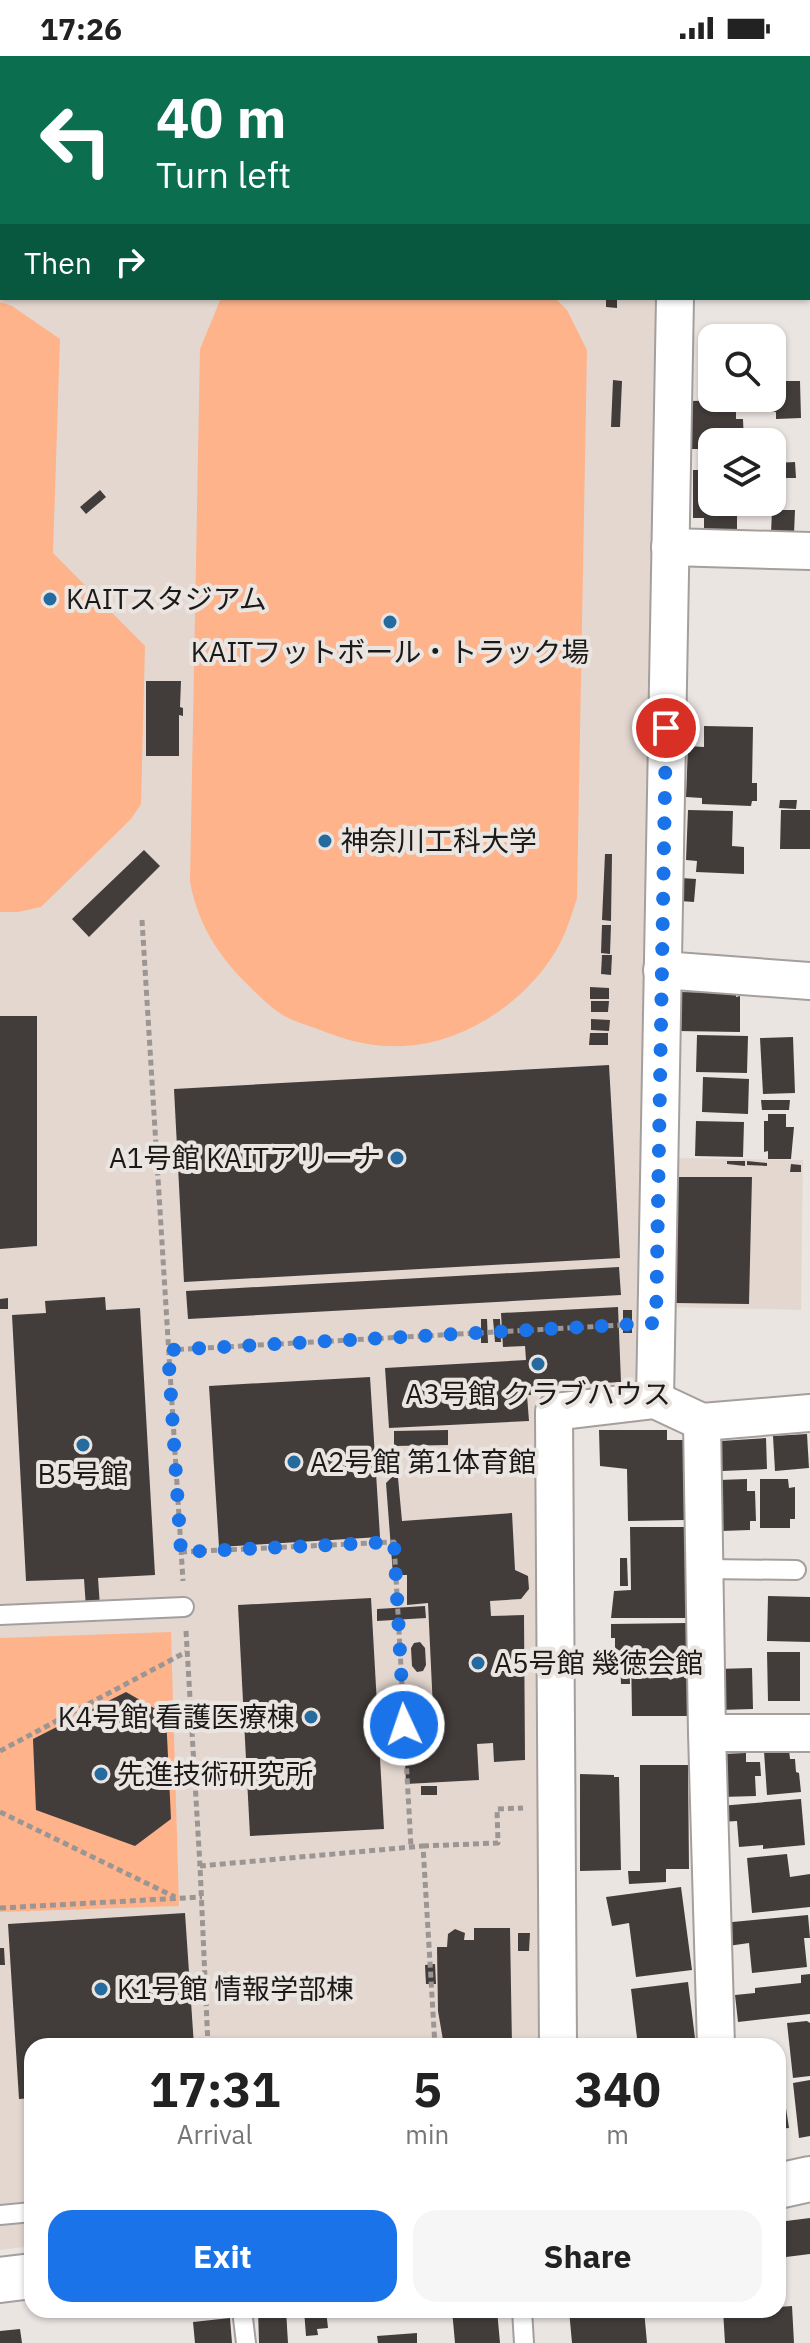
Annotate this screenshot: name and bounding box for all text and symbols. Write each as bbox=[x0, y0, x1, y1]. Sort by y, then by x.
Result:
text: 17:26 bbox=[40, 9, 122, 48]
text: 40 m bbox=[156, 81, 286, 153]
icon: left bbox=[24, 88, 128, 192]
text: Turn left bbox=[156, 151, 291, 198]
icon: right bbox=[108, 240, 152, 284]
text: Then bbox=[24, 243, 92, 282]
map controls bbox=[698, 324, 786, 516]
button: search bbox=[698, 324, 786, 412]
button: layers bbox=[698, 428, 786, 516]
place label: KAITスタジアム bbox=[66, 580, 267, 617]
marker: KAITスタジアム bbox=[41, 590, 59, 608]
marker: KAITフットボール・トラック場 bbox=[381, 613, 399, 631]
place label: KAITフットボール・トラック場 bbox=[191, 633, 589, 670]
pin bbox=[632, 694, 700, 762]
icon: arrive bbox=[644, 706, 688, 750]
place label: 神奈川工科大学 bbox=[341, 822, 537, 859]
marker: 神奈川工科大学 bbox=[316, 832, 334, 850]
place label: A1号館 KAITアリーナ bbox=[109, 1139, 381, 1176]
marker: A1号館 KAITアリーナ bbox=[388, 1149, 406, 1167]
marker: A3号館 クラブハウス bbox=[529, 1355, 547, 1373]
place label: A3号館 クラブハウス bbox=[405, 1375, 671, 1412]
marker: B5号館 bbox=[74, 1436, 92, 1454]
place label: A2号館 第1体育館 bbox=[310, 1443, 536, 1480]
marker: A2号館 第1体育館 bbox=[285, 1453, 303, 1471]
place label: B5号館 bbox=[37, 1455, 129, 1492]
place label: A5号館 幾徳会館 bbox=[494, 1644, 703, 1681]
marker: A5号館 幾徳会館 bbox=[469, 1654, 487, 1672]
position arrow bbox=[362, 1683, 446, 1767]
place label: K4号館 看護医療棟 bbox=[58, 1698, 295, 1735]
marker: K4号館 看護医療棟 bbox=[302, 1708, 320, 1726]
place label: 先進技術研究所 bbox=[117, 1755, 313, 1792]
marker: 先進技術研究所 bbox=[92, 1765, 110, 1783]
place label: K1号館 情報学部棟 bbox=[117, 1970, 354, 2007]
marker: K1号館 情報学部棟 bbox=[92, 1980, 110, 1998]
text: 17:31 bbox=[149, 2058, 280, 2120]
text: 5 bbox=[413, 2058, 442, 2120]
text: 340 bbox=[574, 2058, 661, 2120]
text: Arrival bbox=[177, 2117, 253, 2151]
text: min bbox=[405, 2117, 449, 2151]
text: m bbox=[606, 2117, 629, 2151]
button: Exit bbox=[48, 2210, 397, 2302]
button: Share bbox=[413, 2210, 762, 2302]

